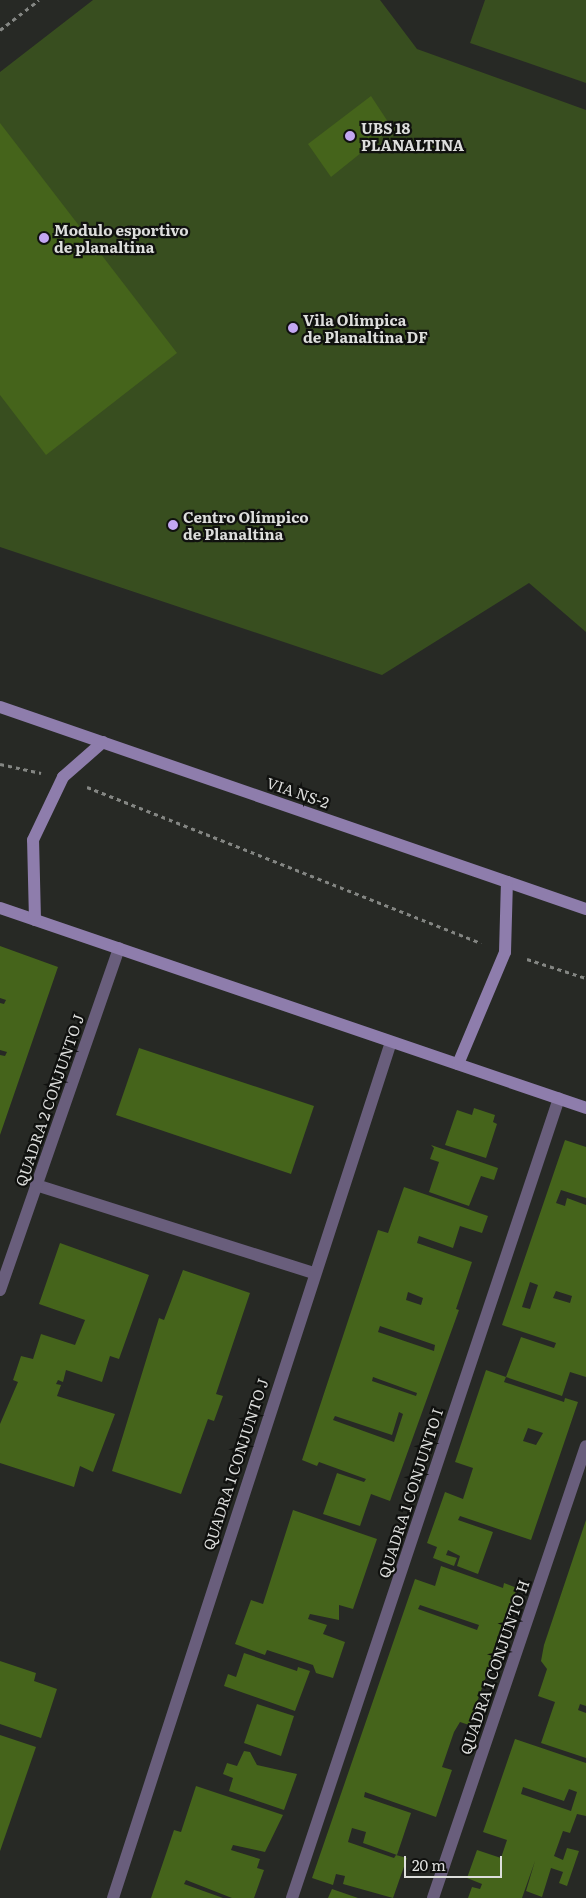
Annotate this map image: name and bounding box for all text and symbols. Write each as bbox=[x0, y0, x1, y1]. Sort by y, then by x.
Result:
place label: UBS 18 PLANALTINA bbox=[361, 118, 464, 153]
marker: UBS 18 PLANALTINA bbox=[343, 129, 357, 143]
place label: Modulo esportivo de planaltina bbox=[54, 220, 189, 255]
marker: Modulo esportivo de planaltina bbox=[38, 232, 50, 244]
place label: Vila Olímpica de Planaltina DF bbox=[303, 310, 428, 345]
marker: Vila Olímpica de Planaltina DF bbox=[287, 322, 299, 334]
place label: Centro Olímpico de Planaltina bbox=[183, 507, 309, 542]
marker: Centro Olímpico de Planaltina bbox=[167, 519, 179, 531]
street label: VIA NS-2 bbox=[264, 773, 332, 811]
street label: QUADRA 2 CONJUNTO J bbox=[11, 1012, 87, 1188]
street label: QUADRA 1 CONJUNTO J bbox=[199, 1376, 271, 1552]
street label: QUADRA 1 CONJUNTO I bbox=[374, 1406, 446, 1580]
street label: QUADRA 1 CONJUNTO H bbox=[456, 1577, 532, 1757]
scale bar bbox=[406, 1846, 504, 1878]
text: 20 m bbox=[412, 1853, 446, 1876]

